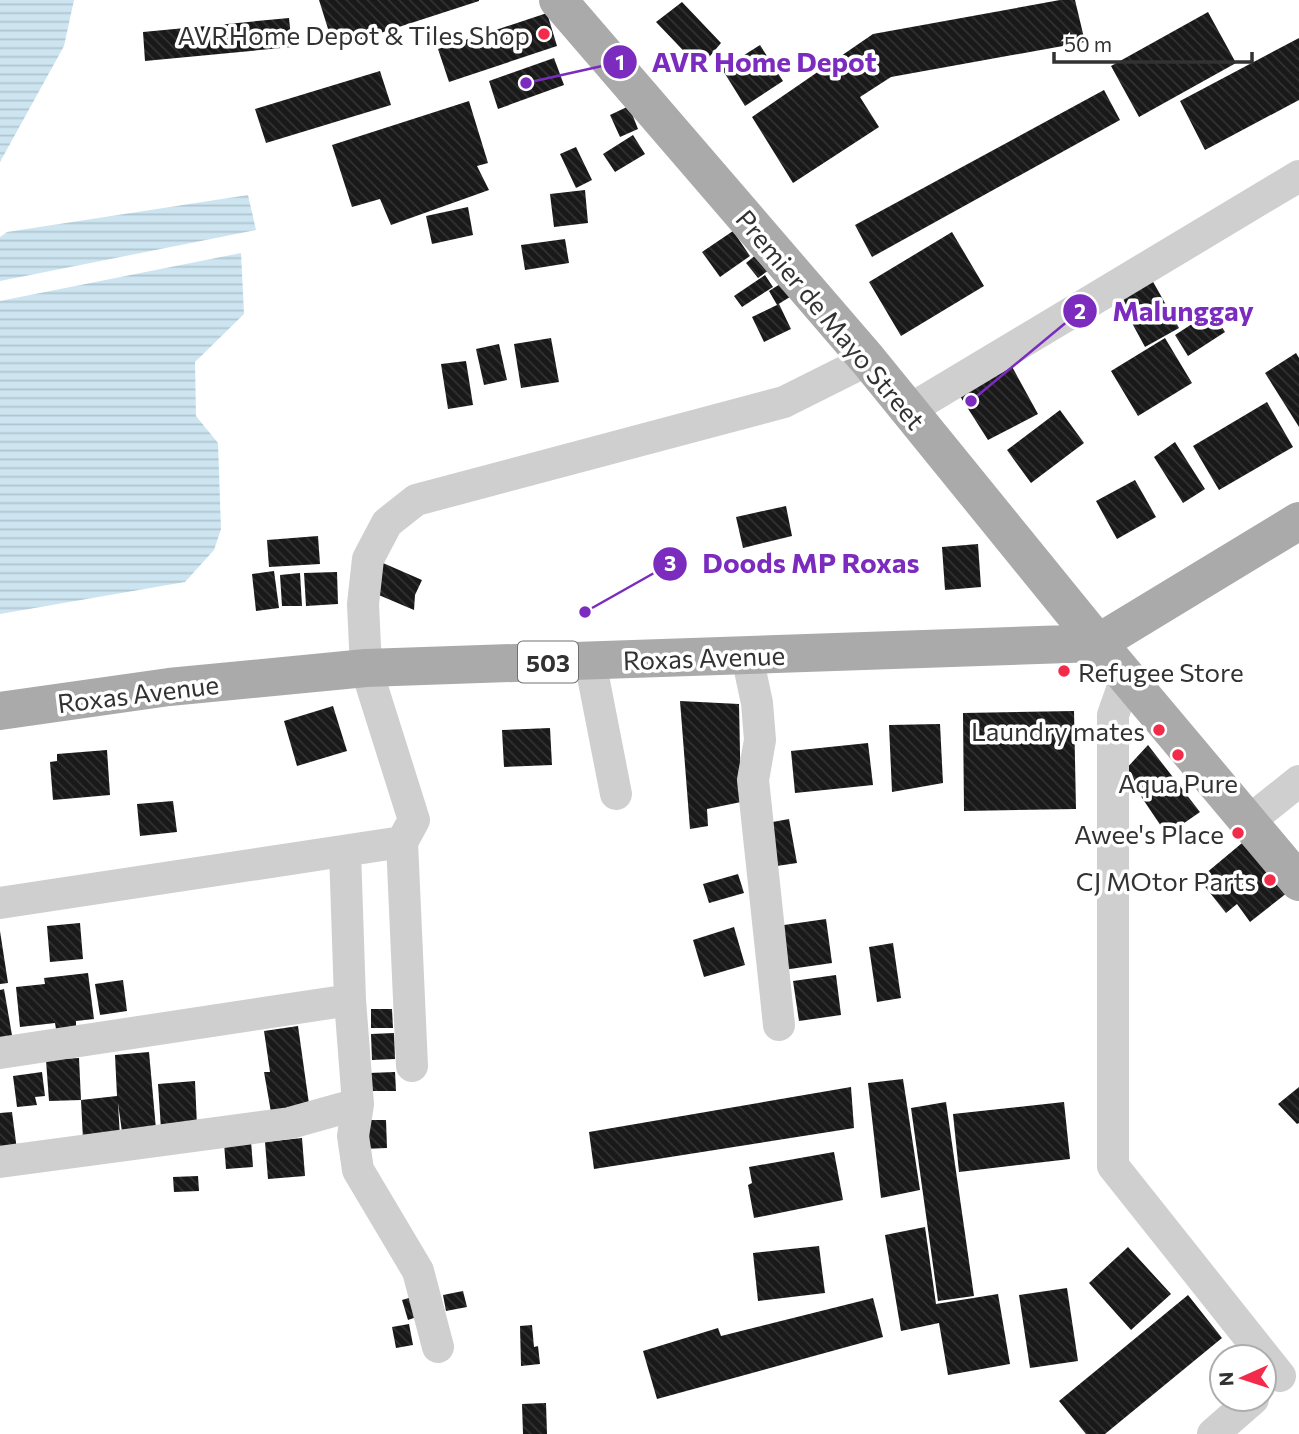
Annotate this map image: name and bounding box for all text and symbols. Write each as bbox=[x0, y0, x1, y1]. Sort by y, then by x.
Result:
place label: AVRHome Depot & Tiles Shop bbox=[177, 19, 530, 50]
scale bar bbox=[1054, 21, 1252, 65]
marker: AVRHome Depot & Tiles Shop bbox=[536, 26, 552, 42]
text: 50 m bbox=[1064, 31, 1112, 56]
callout: AVR Home Depot bbox=[603, 38, 891, 87]
text: AVR Home Depot bbox=[651, 44, 877, 78]
text: 1 bbox=[615, 49, 625, 74]
street label: Premier de Mayo Street bbox=[730, 203, 932, 435]
callout: Malunggay bbox=[1063, 287, 1267, 336]
text: Malunggay bbox=[1112, 293, 1254, 327]
text: 2 bbox=[1074, 298, 1086, 323]
callout: Doods MP Roxas bbox=[653, 539, 933, 588]
text: Doods MP Roxas bbox=[702, 545, 920, 579]
text: 3 bbox=[664, 550, 676, 575]
street label: Roxas Avenue bbox=[622, 639, 786, 675]
road number: 503 bbox=[518, 642, 578, 682]
place label: Refugee Store bbox=[1078, 656, 1244, 687]
marker: Refugee Store bbox=[1056, 663, 1072, 679]
street label: Roxas Avenue bbox=[55, 668, 221, 718]
place label: Laundry mates bbox=[971, 715, 1145, 746]
marker: Laundry mates bbox=[1151, 722, 1167, 738]
marker: Aqua Pure bbox=[1170, 747, 1186, 763]
place label: Aqua Pure bbox=[1118, 767, 1238, 798]
place label: Awee's Place bbox=[1074, 818, 1224, 849]
marker: Awee's Place bbox=[1230, 825, 1246, 841]
place label: CJ MOtor Parts bbox=[1076, 865, 1256, 896]
marker: CJ MOtor Parts bbox=[1262, 872, 1278, 888]
north arrow bbox=[1208, 1343, 1278, 1413]
text: N bbox=[1214, 1371, 1237, 1387]

